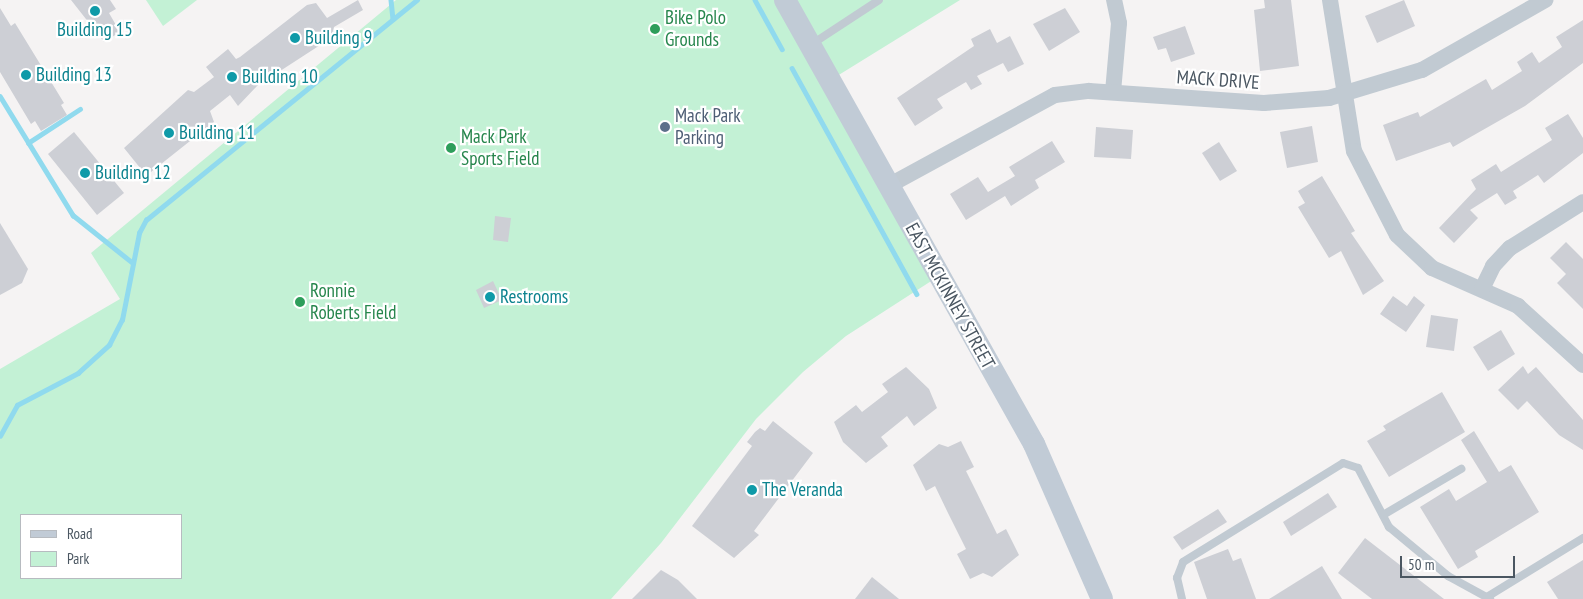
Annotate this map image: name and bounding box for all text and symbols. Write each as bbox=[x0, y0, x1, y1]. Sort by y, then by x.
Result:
marker: Building 15 bbox=[89, 5, 101, 17]
place label: Bike Polo Grounds bbox=[665, 7, 726, 51]
place label: Building 15 bbox=[57, 19, 133, 41]
marker: Bike Polo Grounds bbox=[649, 23, 661, 35]
place label: Building 9 bbox=[305, 27, 372, 49]
marker: Building 9 bbox=[289, 32, 301, 44]
place label: Building 13 bbox=[36, 64, 112, 86]
place label: Building 10 bbox=[242, 66, 318, 88]
street label: MACK DRIVE bbox=[1176, 66, 1260, 94]
marker: Building 13 bbox=[20, 69, 32, 81]
marker: Building 10 bbox=[226, 71, 238, 83]
place label: Mack Park Parking bbox=[675, 105, 741, 149]
marker: Mack Park Parking bbox=[659, 121, 671, 133]
place label: Building 11 bbox=[179, 122, 255, 144]
place label: Mack Park Sports Field bbox=[461, 126, 539, 170]
marker: Building 11 bbox=[163, 127, 175, 139]
marker: Mack Park Sports Field bbox=[445, 142, 457, 154]
place label: Building 12 bbox=[95, 162, 171, 184]
marker: Building 12 bbox=[79, 167, 91, 179]
street label: EAST MCKINNEY STREET bbox=[900, 219, 1000, 373]
place label: Ronnie Roberts Field bbox=[310, 280, 396, 324]
place label: Restrooms bbox=[500, 286, 568, 308]
marker: Restrooms bbox=[484, 291, 496, 303]
marker: Ronnie Roberts Field bbox=[294, 296, 306, 308]
place label: The Veranda bbox=[762, 479, 843, 501]
marker: The Veranda bbox=[746, 484, 758, 496]
legend bbox=[20, 514, 182, 579]
text: Road bbox=[67, 524, 93, 543]
scale bar bbox=[1403, 546, 1518, 578]
text: Park bbox=[67, 549, 89, 568]
text: 50 m bbox=[1408, 555, 1434, 574]

